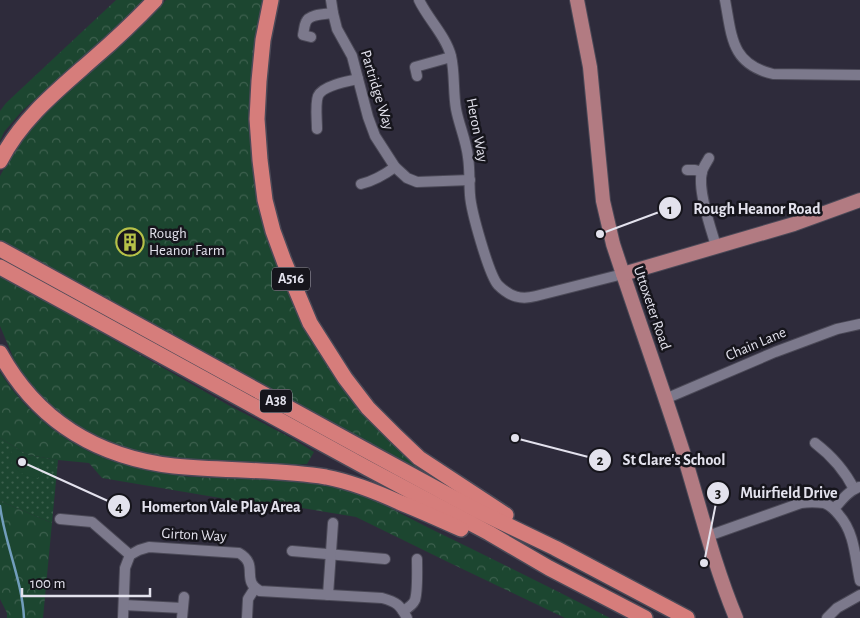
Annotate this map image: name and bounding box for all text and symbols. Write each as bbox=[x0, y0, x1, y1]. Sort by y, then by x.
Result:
street label: Partridge Way bbox=[358, 48, 396, 132]
street label: Heron Way bbox=[463, 97, 491, 164]
callout: Rough Heanor Road bbox=[658, 193, 830, 224]
text: Rough Heanor Road bbox=[693, 201, 821, 217]
text: 1 bbox=[667, 202, 673, 217]
place label: Rough Heanor Farm bbox=[149, 226, 225, 258]
building icon: Rough Heanor Farm bbox=[115, 227, 145, 257]
street label: Uttoxeter Road bbox=[631, 264, 673, 352]
road number: A516 bbox=[272, 268, 310, 290]
street label: Chain Lane bbox=[724, 325, 788, 363]
road number: A38 bbox=[260, 390, 292, 412]
callout: St Clare's School bbox=[588, 444, 735, 475]
text: St Clare's School bbox=[623, 452, 725, 468]
text: 2 bbox=[596, 453, 604, 468]
callout: Muirfield Drive bbox=[705, 477, 848, 508]
text: Muirfield Drive bbox=[740, 485, 838, 501]
text: 3 bbox=[715, 486, 721, 501]
callout: Homerton Vale Play Area bbox=[107, 491, 311, 522]
text: Homerton Vale Play Area bbox=[141, 499, 301, 516]
text: 4 bbox=[115, 500, 123, 515]
street label: Girton Way bbox=[161, 526, 228, 544]
scale bar bbox=[22, 566, 150, 598]
text: 100 m bbox=[30, 576, 65, 591]

